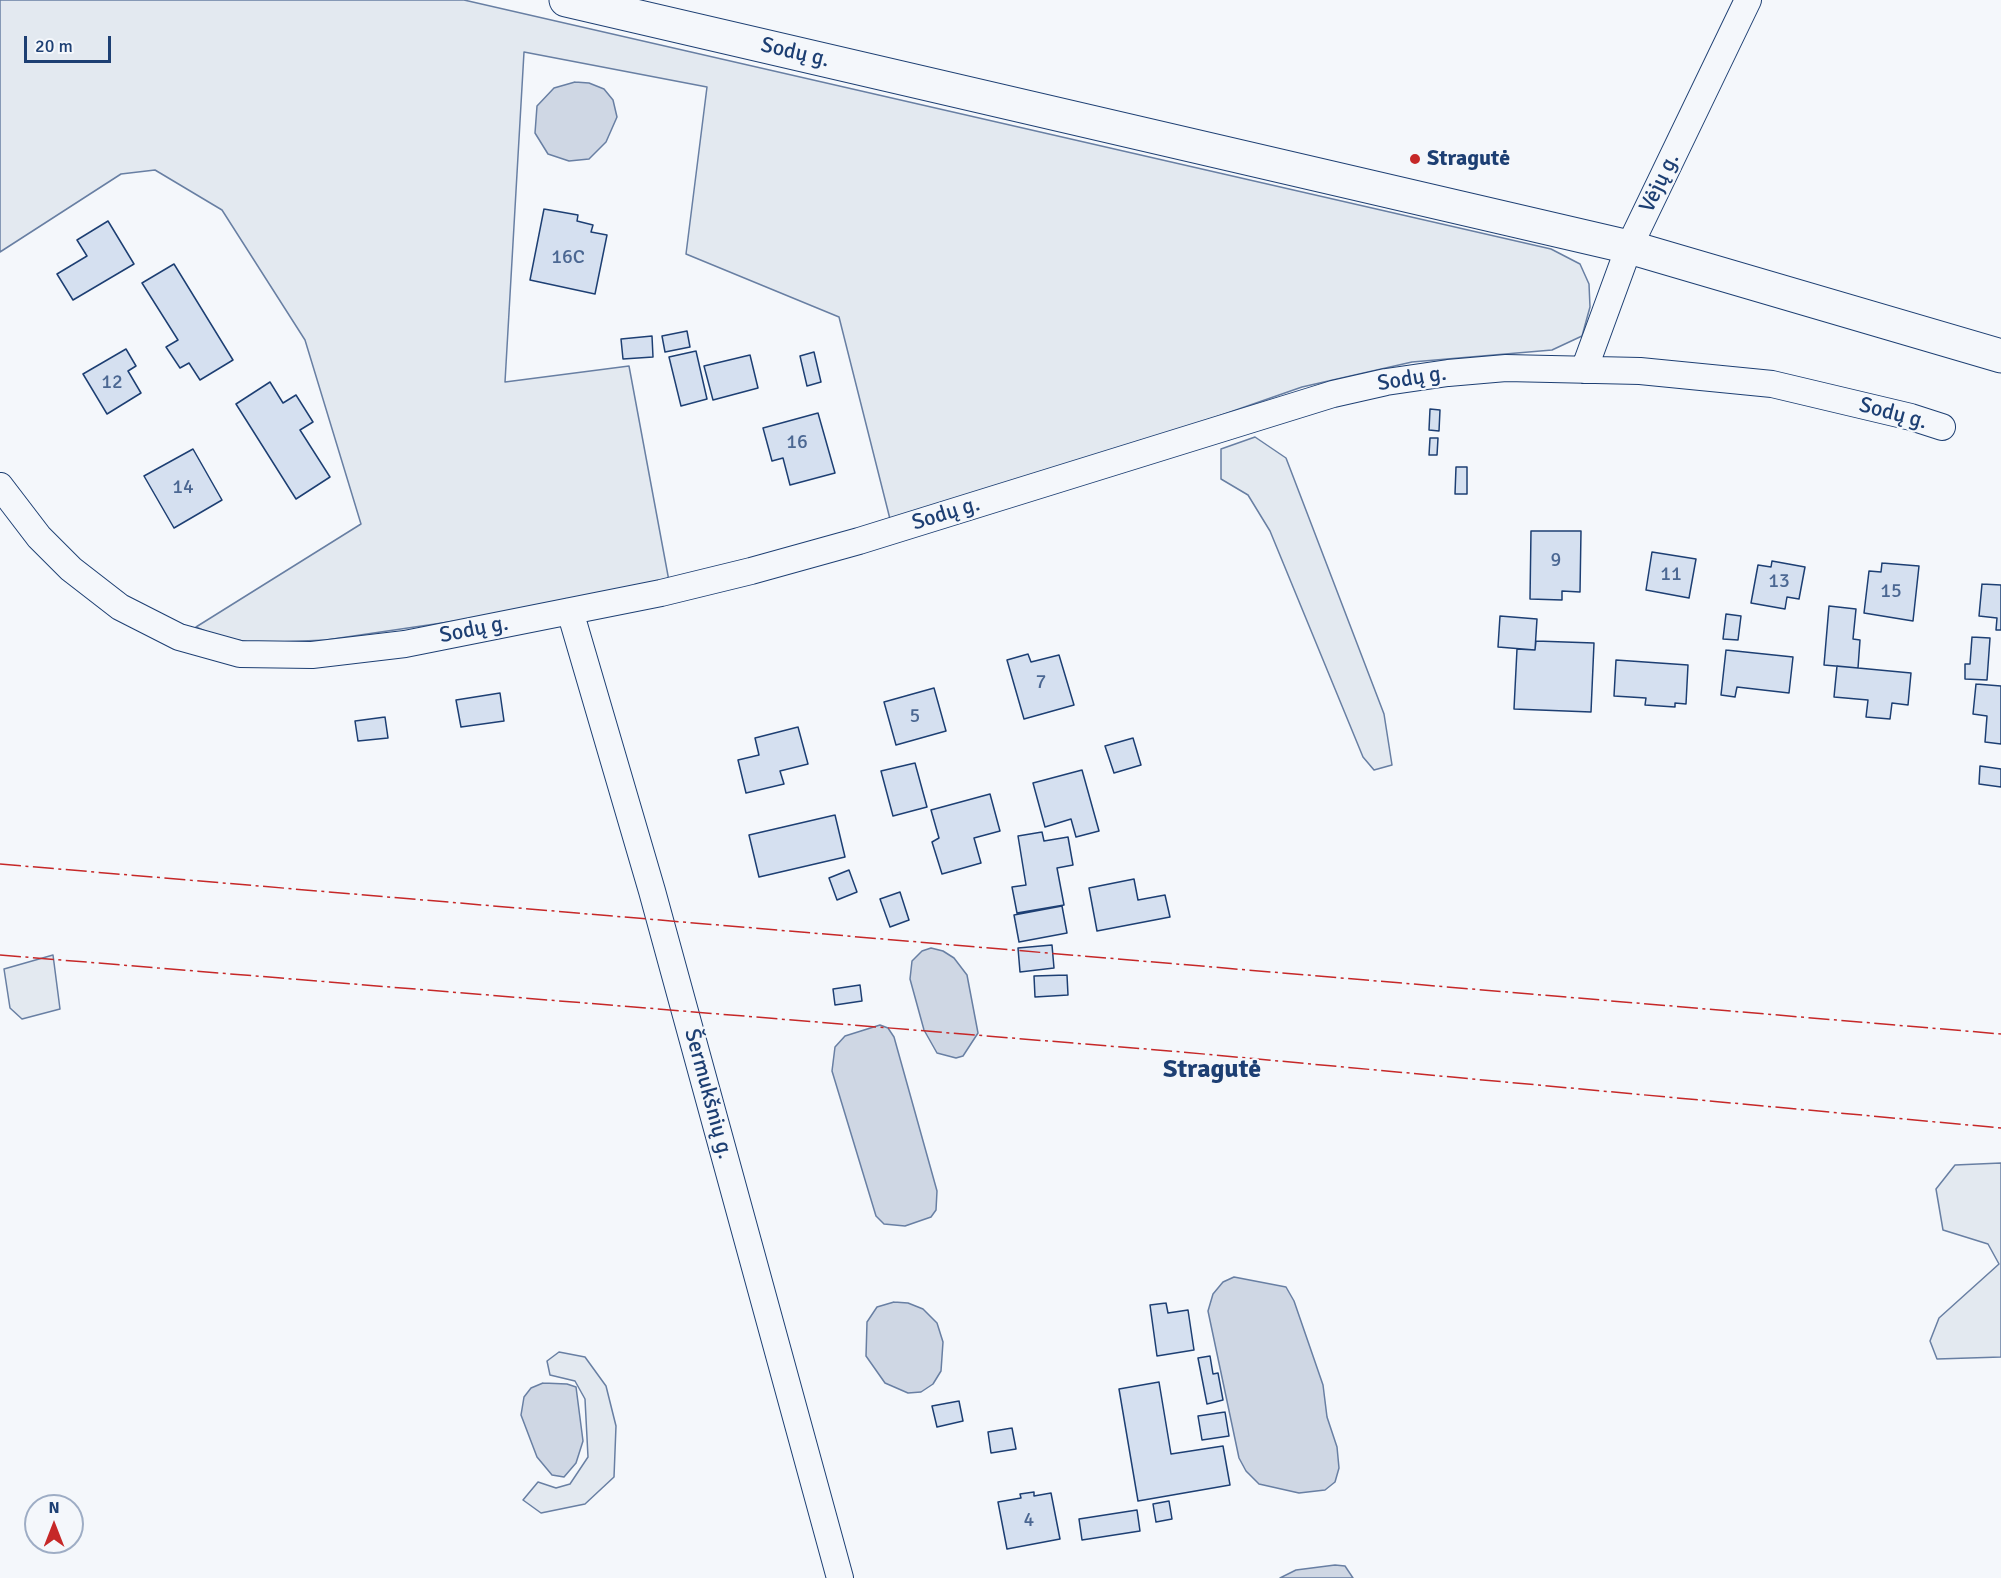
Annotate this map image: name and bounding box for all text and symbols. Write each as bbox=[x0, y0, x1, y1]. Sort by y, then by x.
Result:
scale bar bbox=[27, 24, 114, 62]
street label: Sodų g. bbox=[758, 32, 832, 74]
text: 20 m bbox=[35, 35, 73, 57]
place label: Stragutė bbox=[1427, 146, 1510, 172]
street label: Vėjų g. bbox=[1634, 149, 1686, 217]
marker: Stragutė bbox=[1408, 152, 1422, 166]
house number: 16C bbox=[551, 246, 585, 270]
street label: Sodų g. bbox=[1376, 361, 1448, 397]
house number: 12 bbox=[101, 371, 123, 395]
street label: Sodų g. bbox=[1856, 392, 1930, 436]
house number: 16 bbox=[786, 431, 808, 455]
house number: 14 bbox=[172, 476, 194, 500]
street label: Sodų g. bbox=[909, 491, 983, 537]
house number: 9 bbox=[1551, 549, 1561, 573]
house number: 11 bbox=[1660, 563, 1682, 587]
house number: 13 bbox=[1768, 570, 1790, 594]
house number: 15 bbox=[1880, 580, 1902, 604]
street label: Sodų g. bbox=[437, 610, 511, 650]
house number: 7 bbox=[1036, 671, 1046, 695]
house number: 5 bbox=[910, 705, 920, 729]
street label: Šermukšnių g. bbox=[678, 1026, 738, 1162]
district label: Stragutė bbox=[1163, 1054, 1261, 1086]
north arrow bbox=[24, 1494, 84, 1554]
text: N bbox=[48, 1498, 60, 1518]
house number: 4 bbox=[1024, 1509, 1034, 1533]

